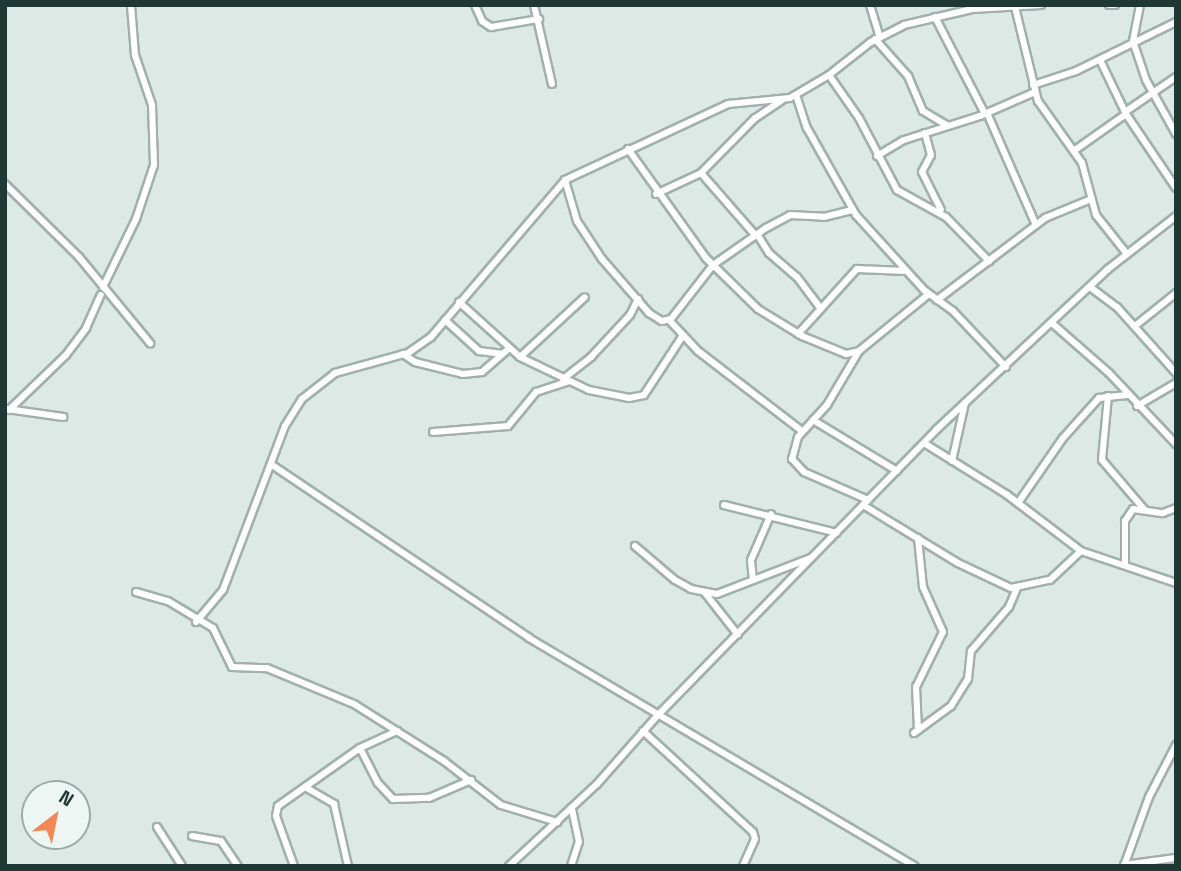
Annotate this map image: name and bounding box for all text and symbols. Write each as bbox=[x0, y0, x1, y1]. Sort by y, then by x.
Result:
north arrow bbox=[21, 780, 91, 850]
text: N bbox=[54, 784, 78, 812]

